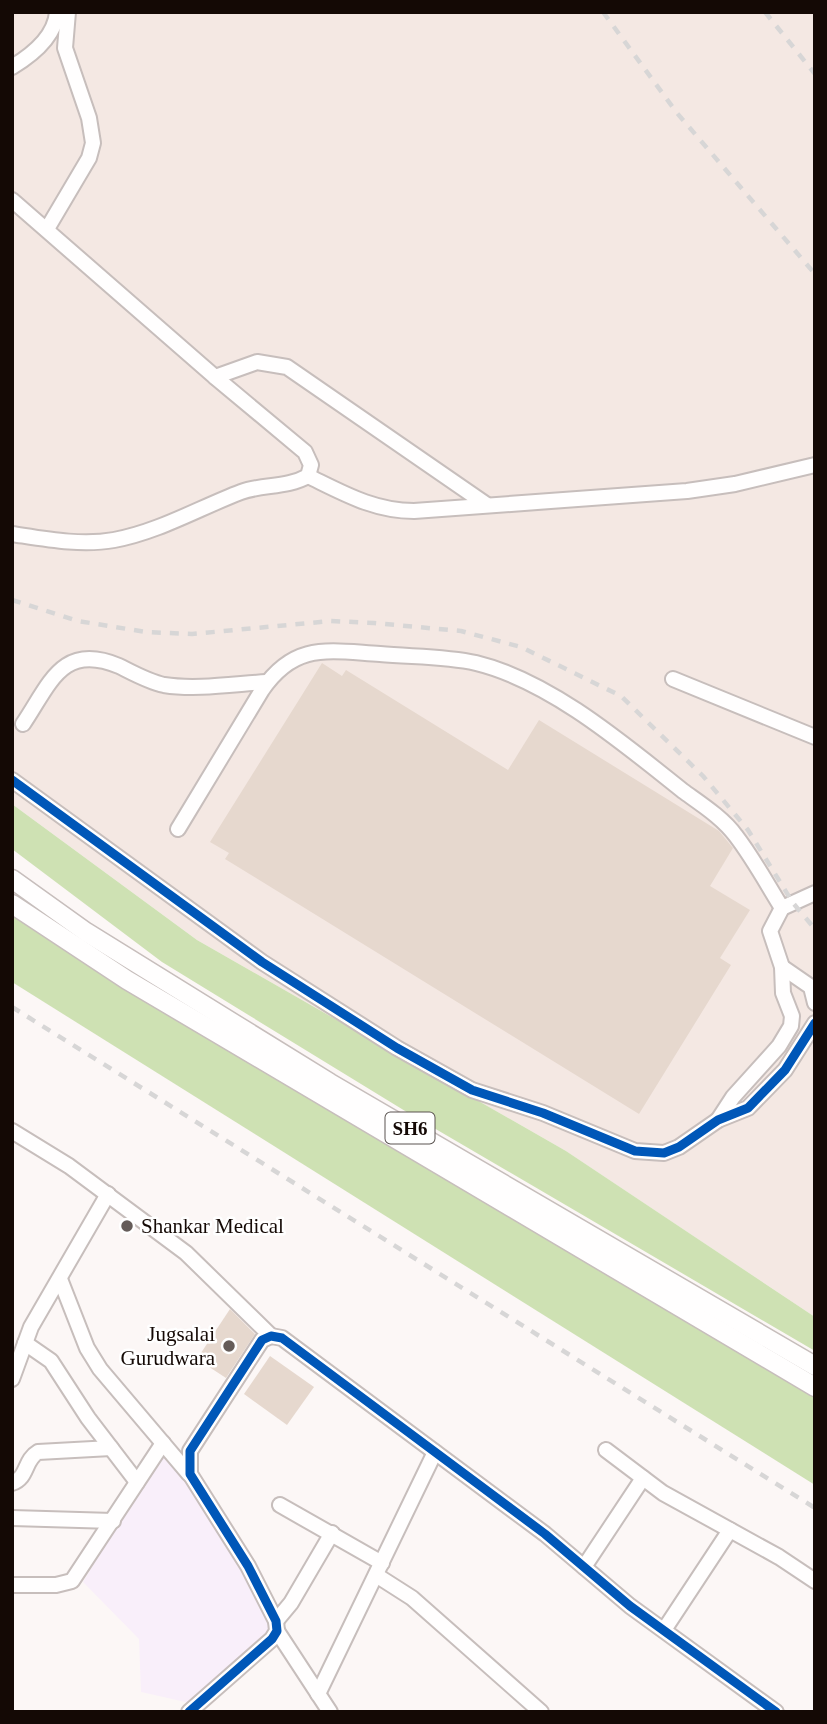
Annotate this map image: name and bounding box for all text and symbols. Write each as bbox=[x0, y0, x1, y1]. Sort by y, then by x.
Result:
road number: SH6 bbox=[386, 1112, 434, 1144]
place label: Shankar Medical bbox=[141, 1214, 284, 1238]
marker: Shankar Medical bbox=[119, 1218, 135, 1234]
place label: Jugsalai Gurudwara bbox=[121, 1322, 216, 1370]
marker: Jugsalai Gurudwara bbox=[221, 1338, 237, 1354]

